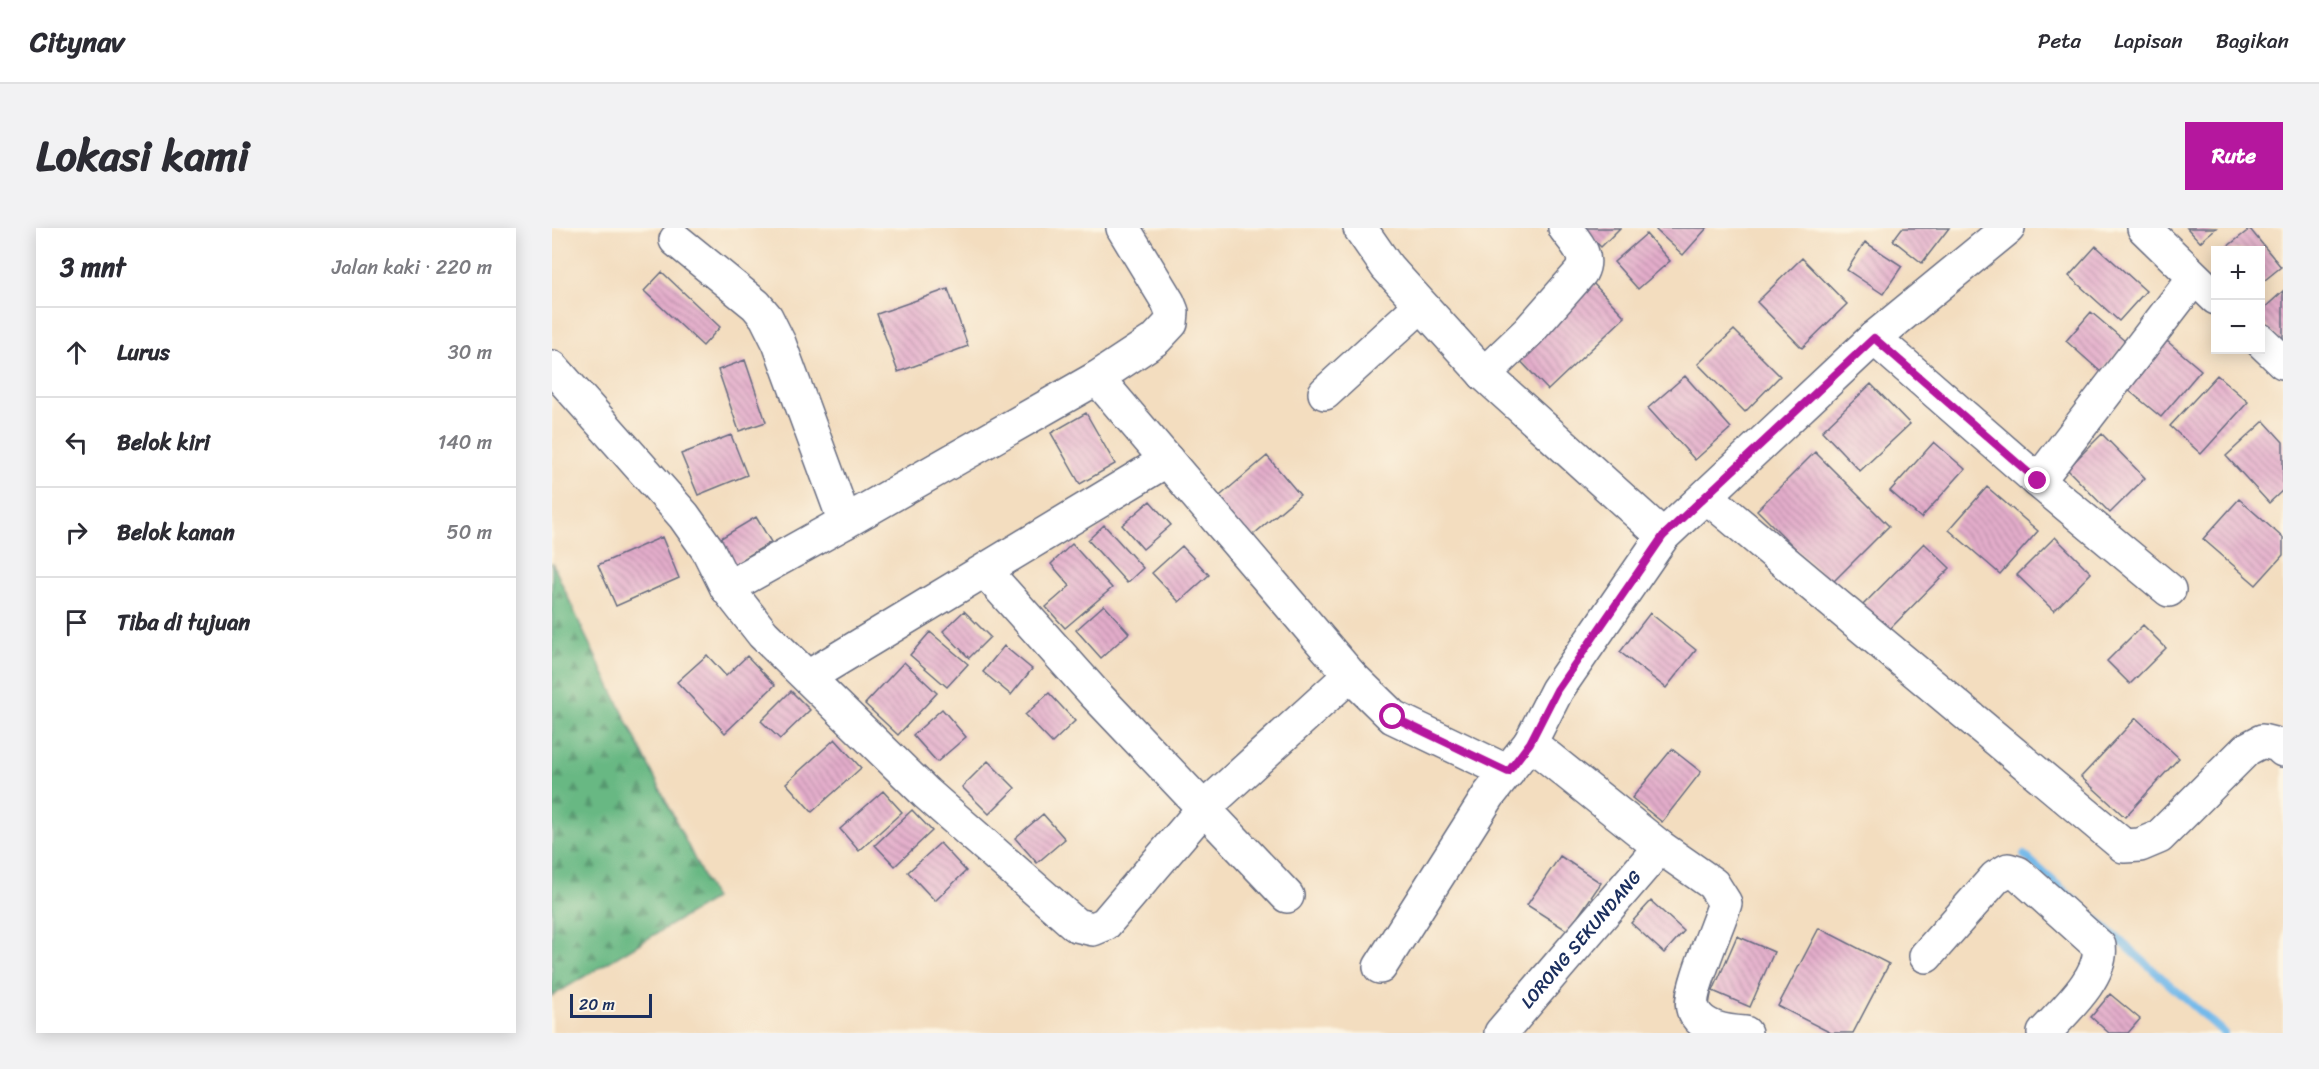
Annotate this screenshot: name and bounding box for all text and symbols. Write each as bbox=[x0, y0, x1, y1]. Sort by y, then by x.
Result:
text: Citynav bbox=[30, 17, 124, 66]
text: Peta bbox=[2038, 22, 2081, 60]
text: Lapisan bbox=[2114, 22, 2183, 60]
text: Bagikan bbox=[2216, 22, 2289, 60]
text: Lokasi kami bbox=[36, 119, 249, 193]
button: Rute bbox=[2185, 122, 2283, 190]
text: 3 mnt bbox=[60, 244, 126, 290]
map controls bbox=[2211, 246, 2265, 354]
button: + bbox=[2211, 246, 2265, 300]
text: Jalan kaki · 220 m bbox=[332, 250, 492, 285]
button: − bbox=[2211, 300, 2265, 354]
text: Lurus bbox=[117, 333, 170, 372]
text: 30 m bbox=[448, 335, 492, 370]
icon: ahead bbox=[60, 336, 93, 369]
text: Belok kiri bbox=[117, 423, 210, 462]
text: 140 m bbox=[438, 425, 492, 460]
icon: left bbox=[60, 426, 93, 459]
route end bbox=[2024, 467, 2050, 493]
text: Belok kanan bbox=[117, 513, 235, 552]
text: 50 m bbox=[447, 515, 492, 550]
icon: right bbox=[60, 516, 93, 549]
text: Tiba di tujuan bbox=[117, 603, 250, 642]
icon: arrive bbox=[60, 606, 93, 639]
route start bbox=[1379, 703, 1405, 729]
street label: LORONG SEKUNDANG bbox=[1512, 862, 1650, 1016]
text: 20 m bbox=[579, 990, 615, 1019]
scale bar bbox=[570, 991, 652, 1018]

